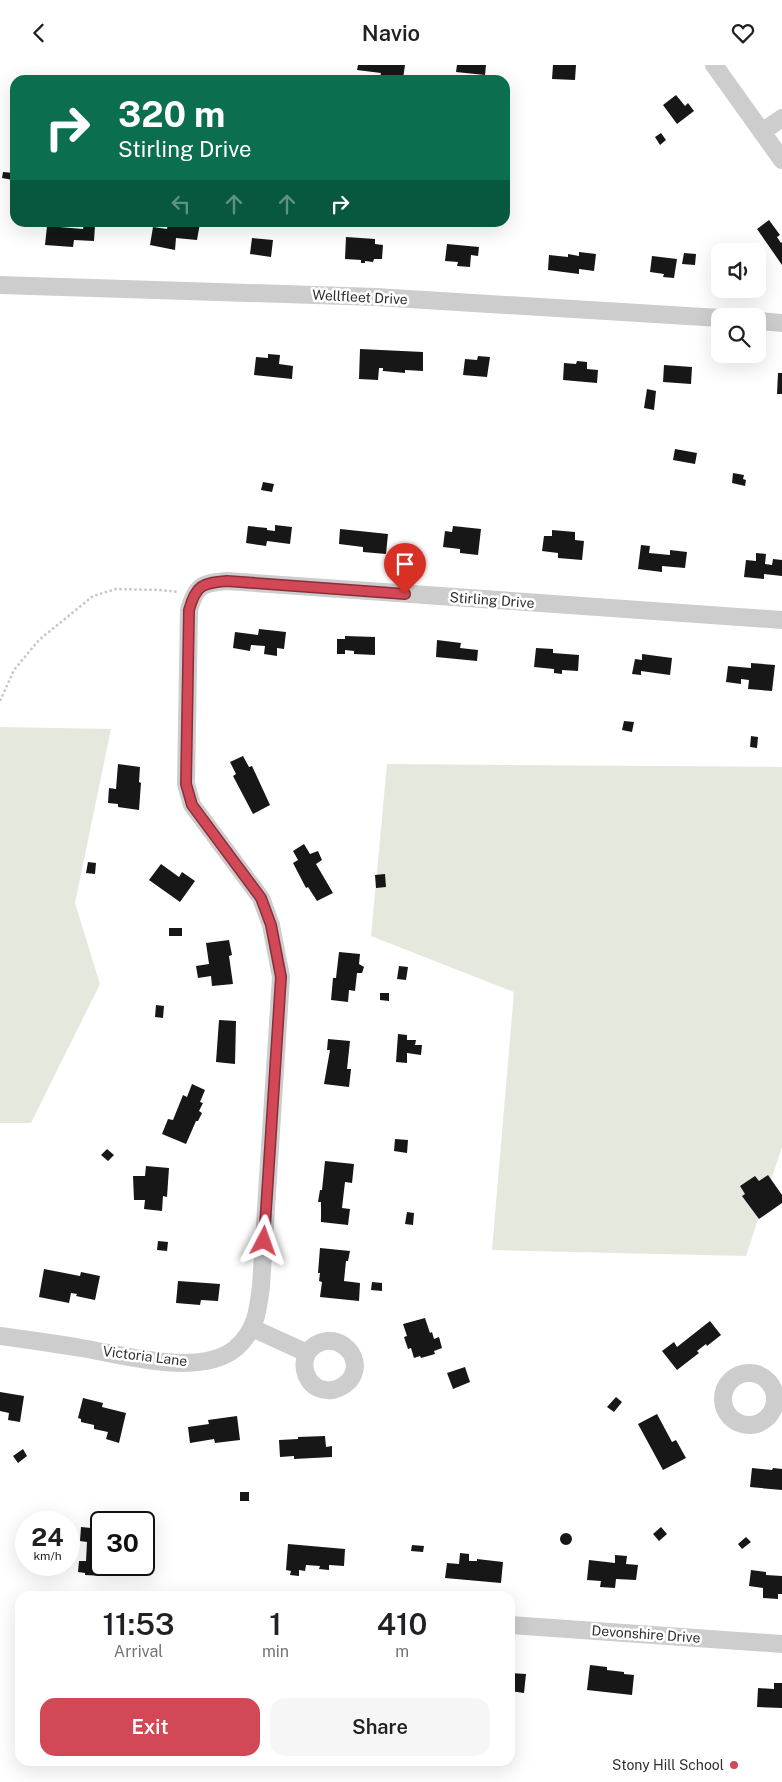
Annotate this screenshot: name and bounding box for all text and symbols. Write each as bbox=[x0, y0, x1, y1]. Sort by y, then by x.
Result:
icon: back bbox=[25, 19, 53, 47]
icon: heart bbox=[729, 19, 757, 47]
text: Navio bbox=[362, 20, 420, 46]
text: 320 m bbox=[118, 94, 225, 135]
icon: right bbox=[35, 95, 100, 160]
text: Stirling Drive bbox=[118, 136, 252, 162]
icon: left bbox=[167, 190, 195, 218]
icon: ahead bbox=[220, 190, 248, 218]
icon: ahead bbox=[273, 190, 301, 218]
icon: right bbox=[326, 190, 354, 218]
map controls bbox=[711, 243, 766, 363]
button: sound bbox=[711, 243, 766, 298]
street label: Wellfleet Drive bbox=[312, 287, 408, 307]
button: search bbox=[711, 308, 766, 363]
pin bbox=[384, 543, 426, 594]
icon: arrive bbox=[391, 550, 419, 578]
street label: Stirling Drive bbox=[449, 589, 535, 611]
position arrow bbox=[237, 1214, 289, 1266]
street label: Victoria Lane bbox=[102, 1343, 188, 1369]
speed limit sign: 30 bbox=[90, 1511, 155, 1576]
text: 24 bbox=[31, 1522, 64, 1552]
text: km/h bbox=[33, 1549, 62, 1563]
text: 11:53 bbox=[103, 1606, 174, 1642]
text: 1 bbox=[269, 1606, 282, 1642]
text: 410 bbox=[377, 1606, 427, 1642]
street label: Devonshire Drive bbox=[591, 1622, 701, 1646]
text: Arrival bbox=[114, 1642, 163, 1661]
text: min bbox=[262, 1642, 289, 1661]
text: m bbox=[395, 1642, 409, 1661]
button: Exit bbox=[40, 1698, 260, 1756]
button: Share bbox=[270, 1698, 490, 1756]
place label: Stony Hill School bbox=[612, 1757, 724, 1773]
marker: Stony Hill School bbox=[728, 1759, 740, 1771]

